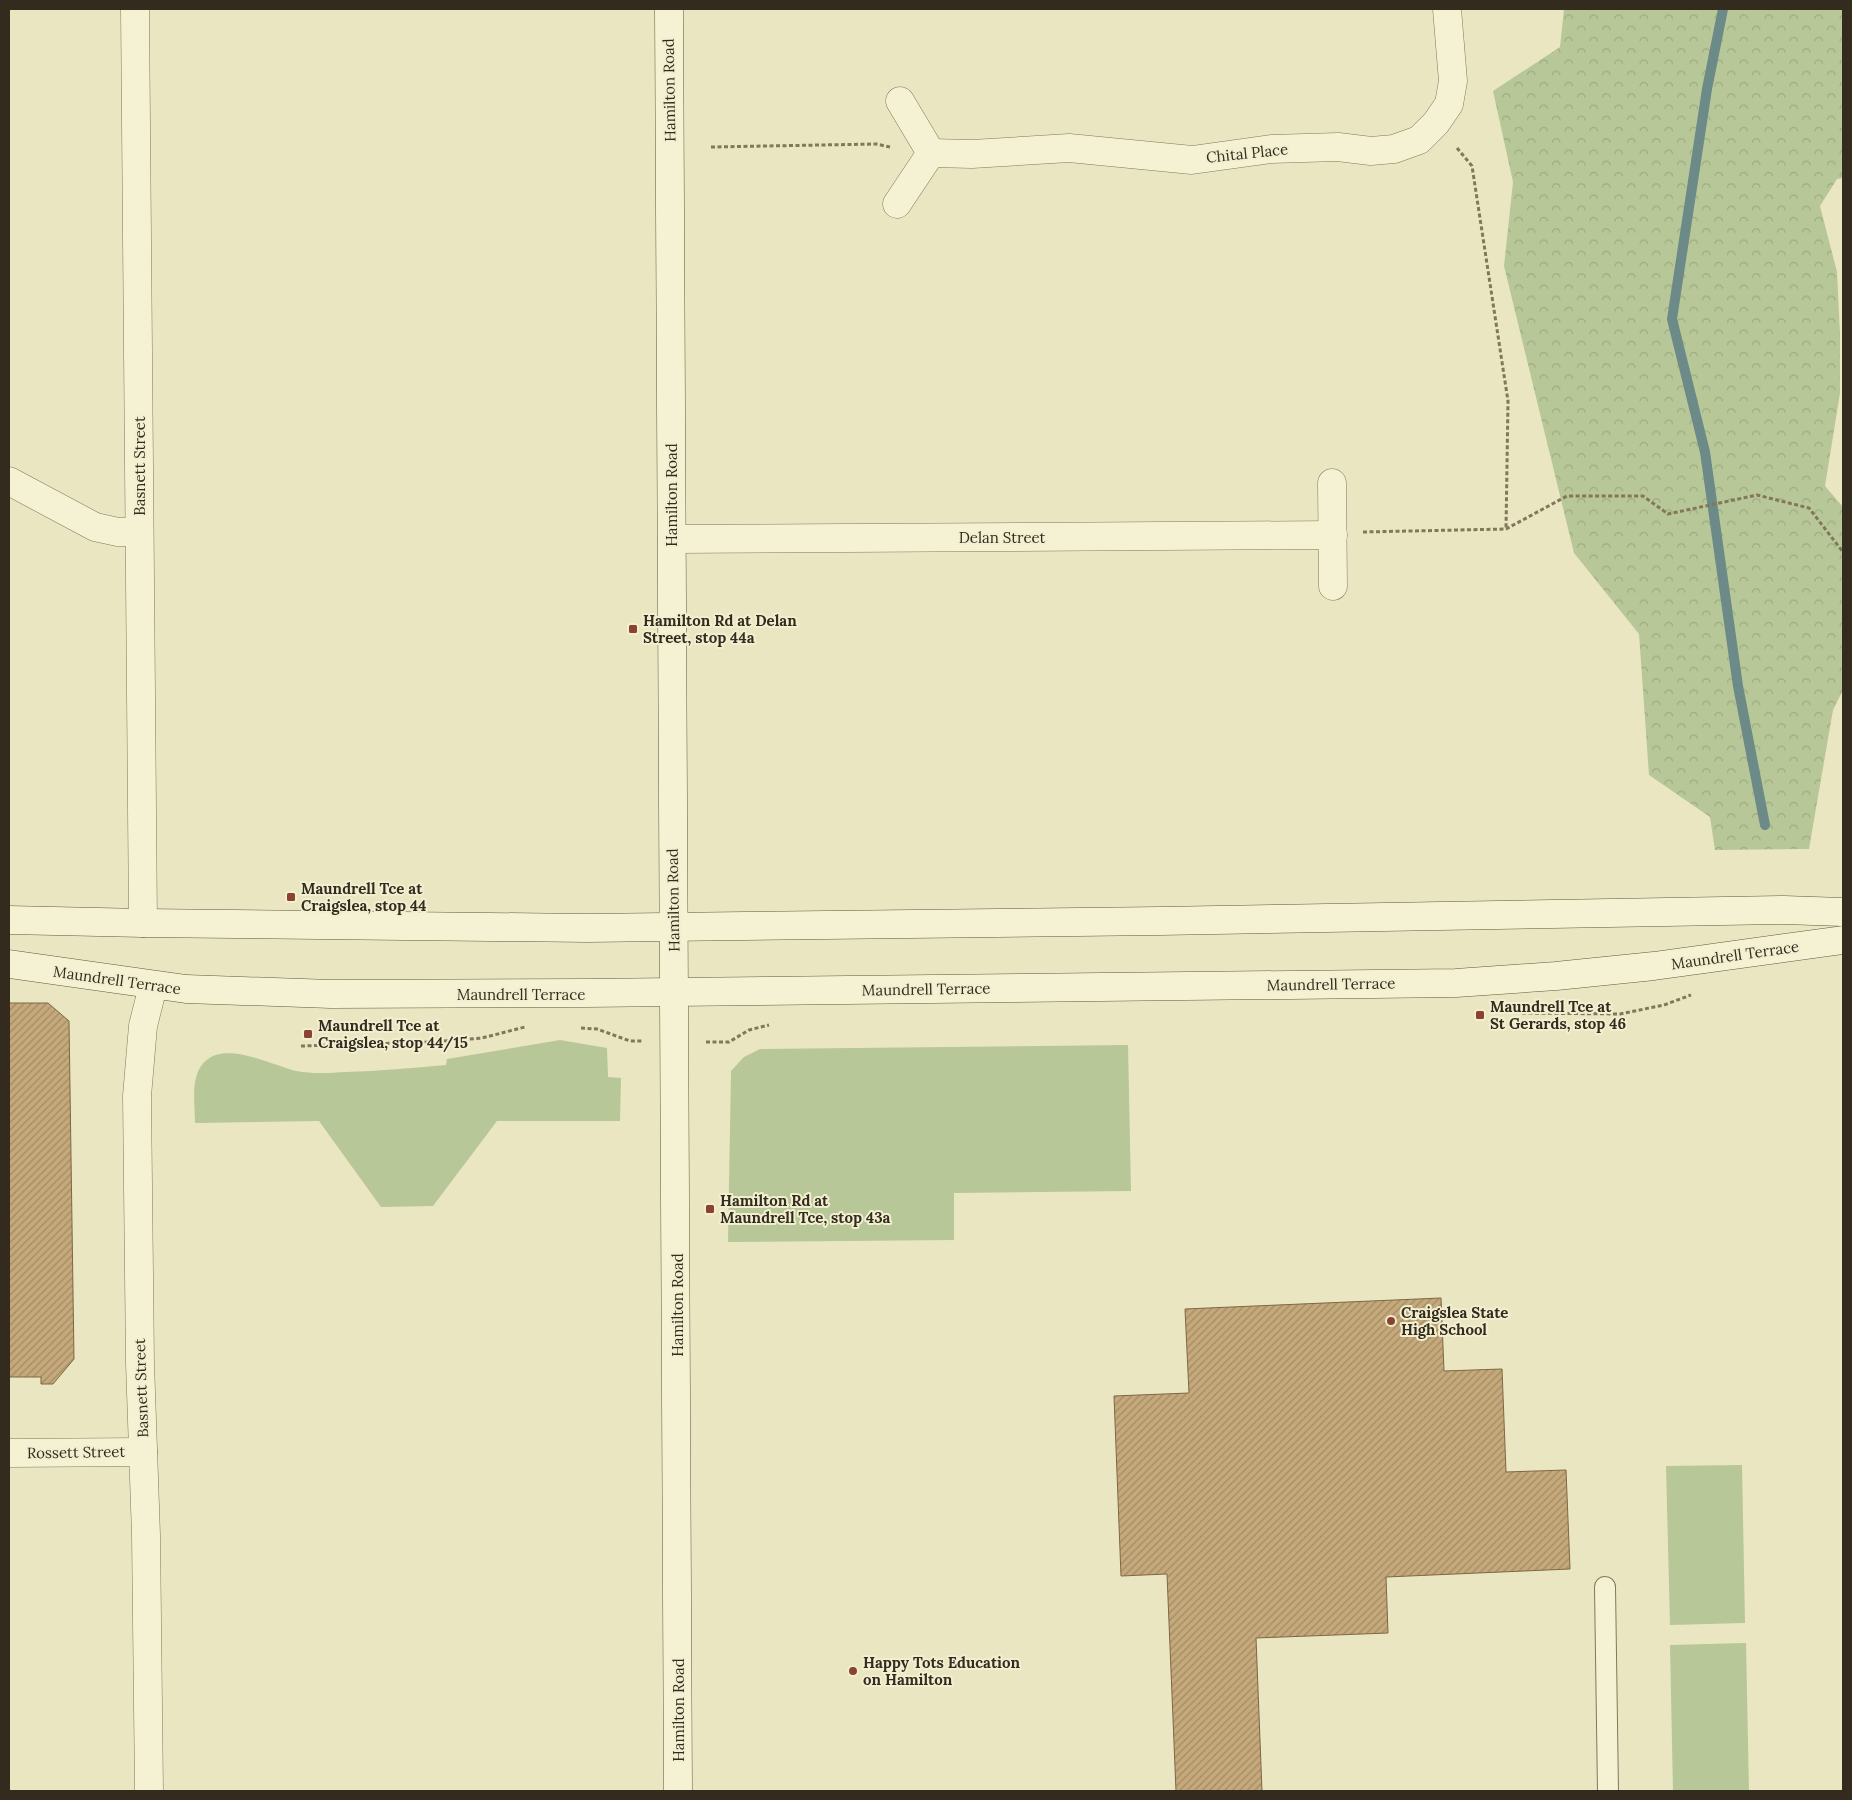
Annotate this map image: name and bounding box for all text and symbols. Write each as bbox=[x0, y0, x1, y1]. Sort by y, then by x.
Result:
street label: Hamilton Road bbox=[659, 38, 679, 142]
street label: Chital Place bbox=[1205, 139, 1289, 167]
street label: Basnett Street bbox=[130, 416, 149, 516]
street label: Hamilton Road bbox=[662, 443, 681, 547]
street label: Delan Street bbox=[959, 528, 1046, 547]
place label: Hamilton Rd at Delan Street, stop 44a bbox=[643, 611, 797, 647]
marker: Hamilton Rd at Delan Street, stop 44a bbox=[627, 623, 639, 635]
street label: Hamilton Road bbox=[663, 848, 683, 952]
place label: Maundrell Tce at Craigslea, stop 44 bbox=[301, 879, 427, 915]
marker: Maundrell Tce at Craigslea, stop 44 bbox=[285, 891, 297, 903]
street label: Maundrell Terrace bbox=[1670, 937, 1800, 973]
street label: Maundrell Terrace bbox=[52, 962, 182, 998]
street label: Maundrell Terrace bbox=[1266, 973, 1396, 995]
street label: Maundrell Terrace bbox=[861, 978, 991, 1000]
street label: Maundrell Terrace bbox=[457, 985, 585, 1004]
place label: Maundrell Tce at St Gerards, stop 46 bbox=[1490, 997, 1626, 1033]
marker: Maundrell Tce at St Gerards, stop 46 bbox=[1474, 1009, 1486, 1021]
place label: Maundrell Tce at Craigslea, stop 44/15 bbox=[318, 1016, 468, 1053]
marker: Maundrell Tce at Craigslea, stop 44/15 bbox=[302, 1028, 314, 1040]
place label: Hamilton Rd at Maundrell Tce, stop 43a bbox=[720, 1191, 891, 1227]
marker: Hamilton Rd at Maundrell Tce, stop 43a bbox=[704, 1203, 716, 1215]
street label: Hamilton Road bbox=[668, 1253, 687, 1357]
place label: Craigslea State High School bbox=[1401, 1303, 1508, 1339]
marker: Craigslea State High School bbox=[1385, 1315, 1397, 1327]
street label: Basnett Street bbox=[130, 1338, 152, 1438]
street label: Rossett Street bbox=[27, 1442, 125, 1462]
place label: Happy Tots Education on Hamilton bbox=[863, 1653, 1020, 1689]
street label: Hamilton Road bbox=[669, 1658, 688, 1762]
marker: Happy Tots Education on Hamilton bbox=[847, 1665, 859, 1677]

